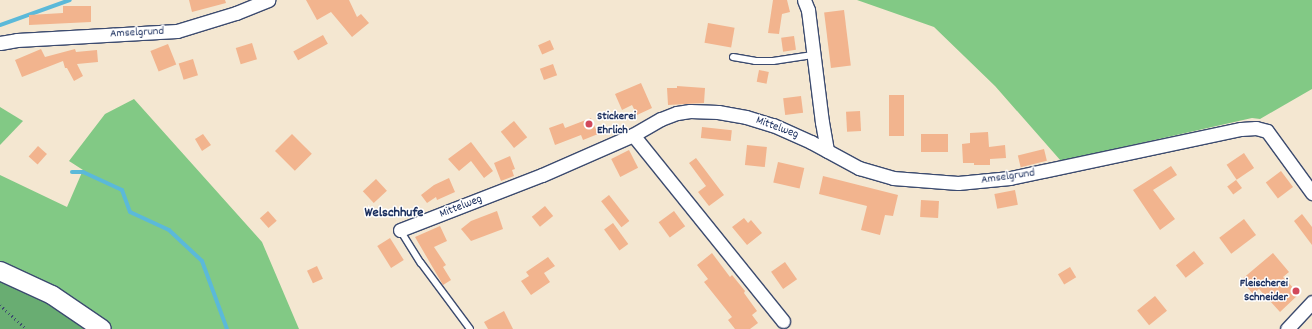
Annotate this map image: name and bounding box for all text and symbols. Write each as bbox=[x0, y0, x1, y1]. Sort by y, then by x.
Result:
street label: Amselgrund bbox=[110, 24, 164, 42]
place label: Stickerei Ehrlich bbox=[597, 110, 636, 138]
street label: Mittelweg bbox=[754, 114, 800, 142]
marker: Stickerei Ehrlich bbox=[584, 119, 594, 129]
street label: Amselgrund bbox=[980, 166, 1036, 188]
street label: Mittelweg bbox=[438, 192, 484, 222]
district label: Welschhufe bbox=[365, 205, 423, 221]
place label: Fleischerei Schneider bbox=[1240, 277, 1288, 305]
marker: Fleischerei Schneider bbox=[1291, 286, 1301, 296]

